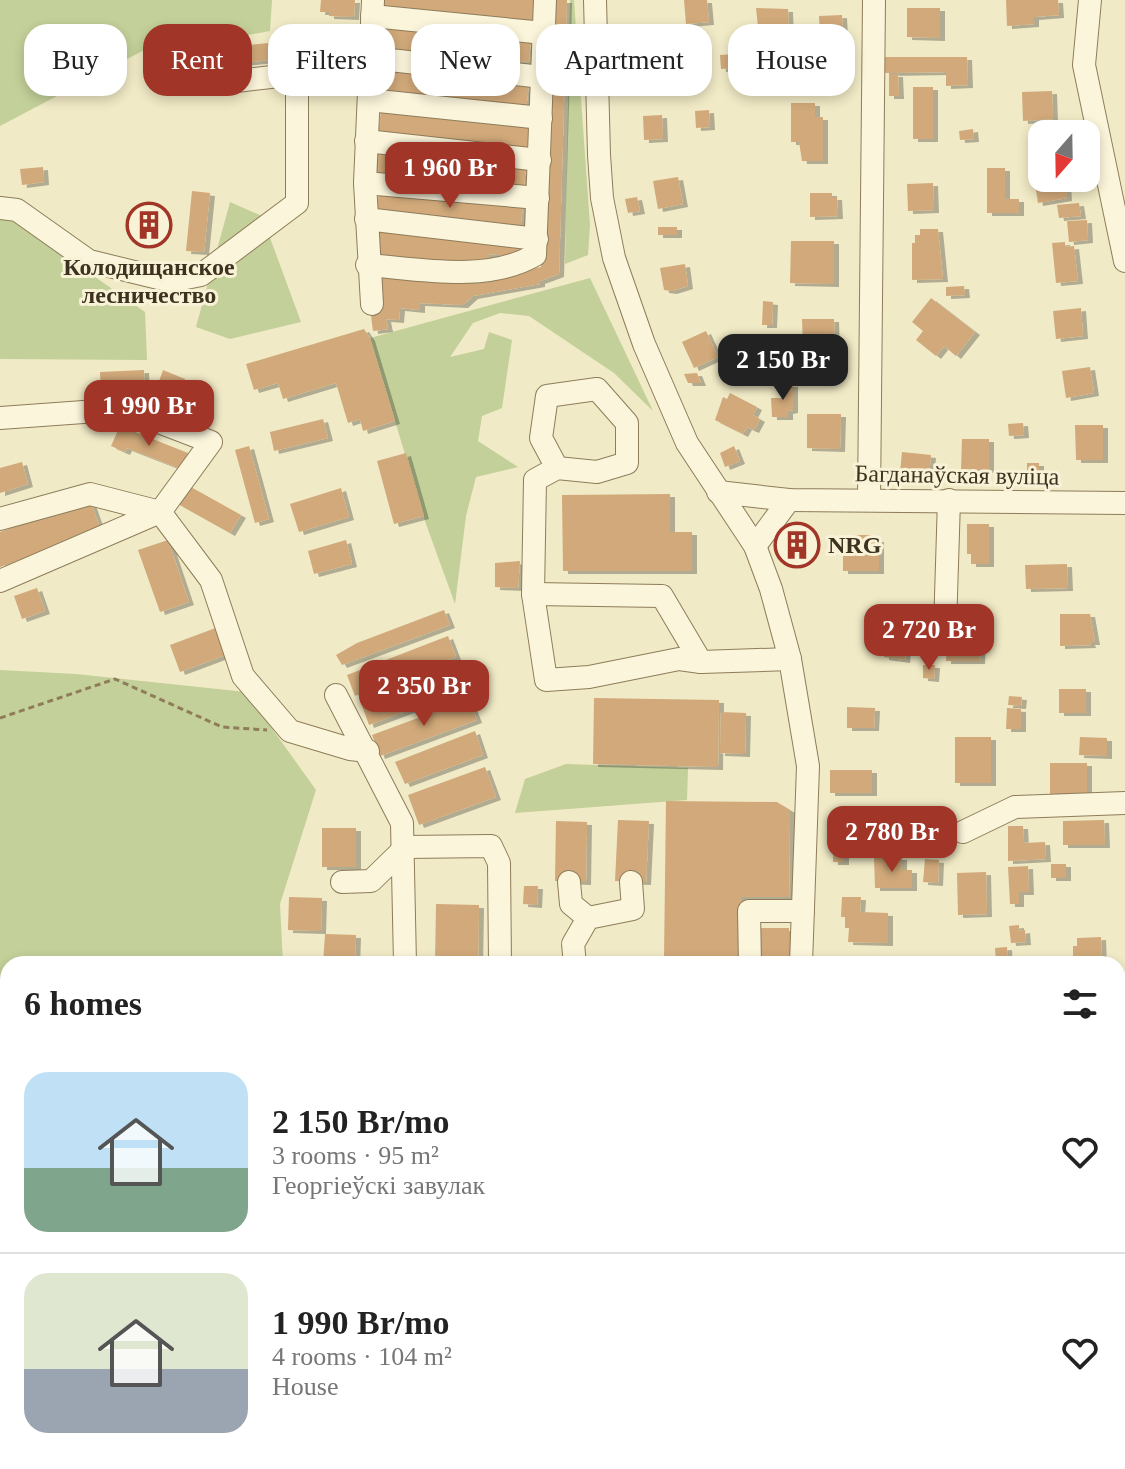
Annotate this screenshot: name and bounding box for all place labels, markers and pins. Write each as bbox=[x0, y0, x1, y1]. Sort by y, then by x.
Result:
pin: 1 960 Br bbox=[367, 142, 533, 210]
building icon: Колодищанское лесничество bbox=[125, 201, 173, 249]
place label: Колодищанское лесничество bbox=[63, 254, 235, 308]
pin: 2 150 Br bbox=[700, 334, 866, 402]
pin: 1 990 Br bbox=[66, 380, 232, 448]
building icon: NRG bbox=[773, 521, 821, 569]
place label: NRG bbox=[828, 532, 882, 558]
pin: 2 720 Br bbox=[846, 604, 1012, 672]
pin: 2 350 Br bbox=[341, 660, 507, 728]
pin: 2 780 Br bbox=[809, 806, 975, 874]

